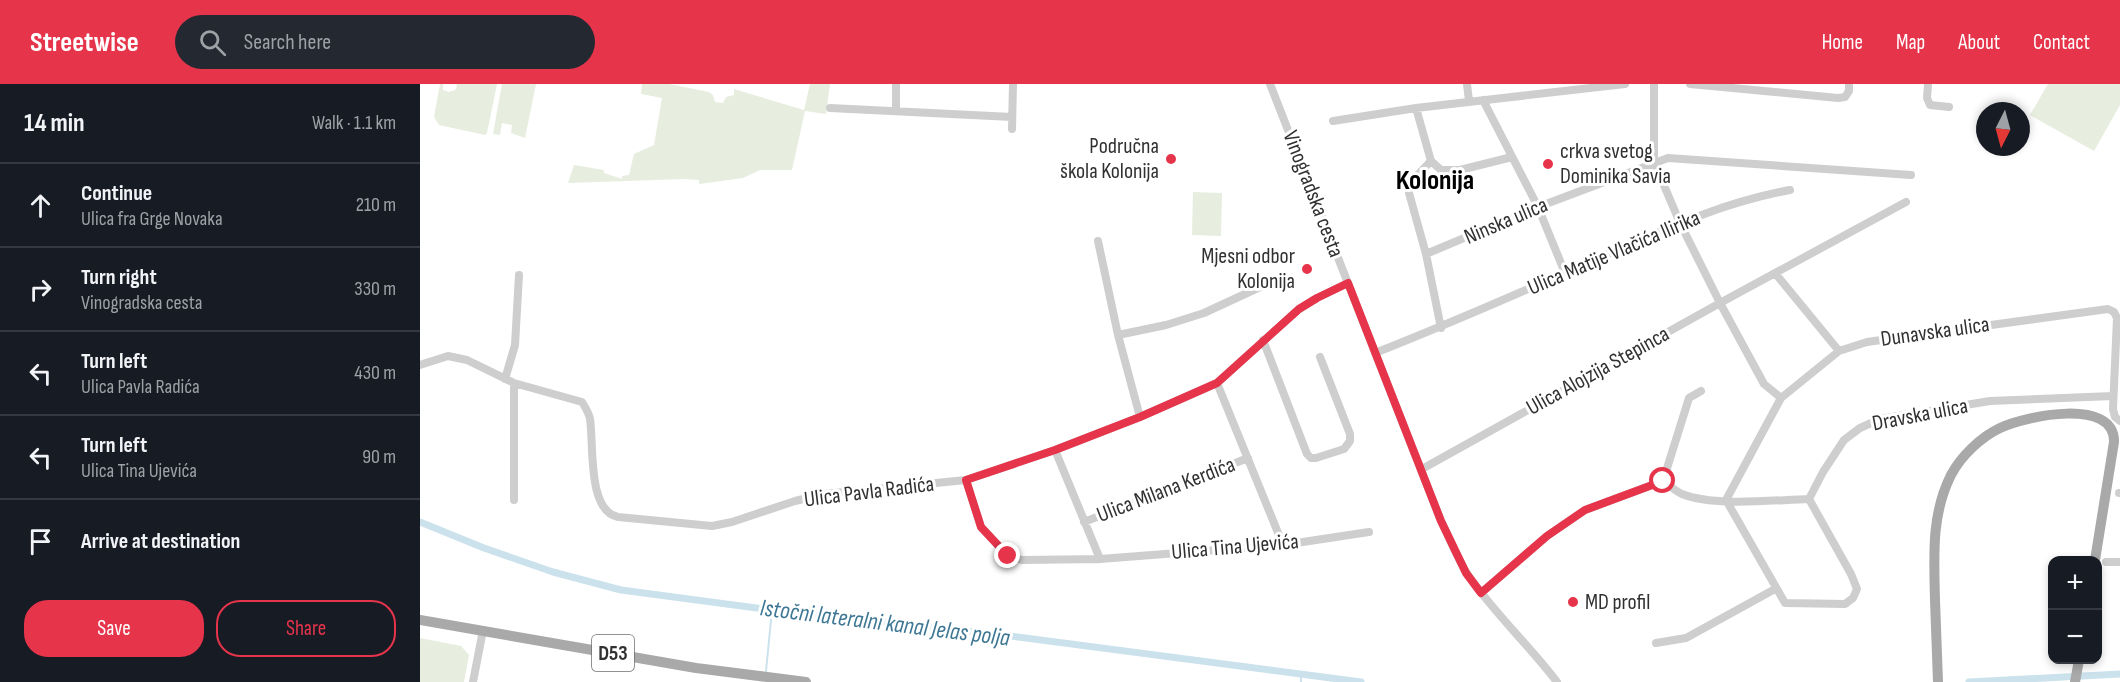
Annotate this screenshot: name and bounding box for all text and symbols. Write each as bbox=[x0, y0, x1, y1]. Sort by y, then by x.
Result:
search box bbox=[175, 15, 595, 69]
text: Streetwise bbox=[30, 26, 139, 59]
icon: search bbox=[196, 26, 229, 59]
text: Search here bbox=[244, 29, 331, 56]
text: Home bbox=[1822, 30, 1863, 55]
text: Map bbox=[1896, 30, 1925, 55]
text: About bbox=[1958, 30, 2000, 55]
text: Contact bbox=[2033, 30, 2090, 55]
north arrow bbox=[1976, 102, 2030, 156]
text: 14 min bbox=[24, 108, 85, 139]
text: Walk · 1.1 km bbox=[312, 111, 396, 135]
street label: Vinogradska cesta bbox=[1276, 127, 1350, 261]
place label: Područna škola Kolonija bbox=[1060, 133, 1159, 185]
place label: crkva svetog Dominika Savia bbox=[1560, 138, 1671, 190]
marker: Područna škola Kolonija bbox=[1164, 152, 1178, 166]
marker: crkva svetog Dominika Savia bbox=[1541, 157, 1555, 171]
district label: Kolonija bbox=[1396, 164, 1474, 197]
text: Continue bbox=[81, 180, 152, 207]
icon: ahead bbox=[24, 189, 57, 222]
street label: Ninska ulica bbox=[1460, 191, 1552, 251]
text: 210 m bbox=[356, 193, 396, 217]
street label: Ulica Matije Vlačića Ilirika bbox=[1524, 204, 1704, 302]
text: Ulica fra Grge Novaka bbox=[81, 207, 223, 231]
place label: Mjesni odbor Kolonija bbox=[1201, 243, 1295, 295]
marker: Mjesni odbor Kolonija bbox=[1300, 262, 1314, 276]
text: Turn right bbox=[81, 264, 157, 291]
icon: right bbox=[24, 273, 57, 306]
text: 330 m bbox=[354, 277, 396, 301]
text: Vinogradska cesta bbox=[81, 291, 203, 315]
street label: Dunavska ulica bbox=[1879, 311, 1991, 353]
street label: Ulica Alojzija Stepinca bbox=[1522, 321, 1674, 421]
text: Turn left bbox=[81, 348, 147, 375]
icon: left bbox=[24, 357, 57, 390]
text: 430 m bbox=[354, 361, 396, 385]
text: Ulica Pavla Radića bbox=[81, 375, 200, 399]
street label: Dravska ulica bbox=[1870, 393, 1970, 437]
text: Turn left bbox=[81, 432, 147, 459]
icon: left bbox=[24, 441, 57, 474]
text: 90 m bbox=[362, 445, 396, 469]
street label: Ulica Milana Kerdića bbox=[1093, 451, 1239, 529]
text: Ulica Tina Ujevića bbox=[81, 459, 197, 483]
route start bbox=[1649, 467, 1675, 493]
street label: Ulica Pavla Radića bbox=[803, 471, 935, 513]
icon: arrive bbox=[24, 525, 57, 558]
text: Arrive at destination bbox=[81, 528, 240, 555]
street label: Ulica Tina Ujevića bbox=[1170, 528, 1300, 566]
route end bbox=[994, 542, 1020, 568]
map controls bbox=[2048, 556, 2102, 664]
button: + bbox=[2048, 556, 2102, 610]
place label: MD profil bbox=[1585, 589, 1650, 616]
water label: Istočni lateralni kanal Jelas polja bbox=[758, 593, 1012, 653]
marker: MD profil bbox=[1566, 595, 1580, 609]
button: Save bbox=[24, 600, 204, 657]
button: Share bbox=[216, 600, 396, 657]
button: − bbox=[2048, 610, 2102, 664]
road number: D53 bbox=[592, 635, 634, 671]

